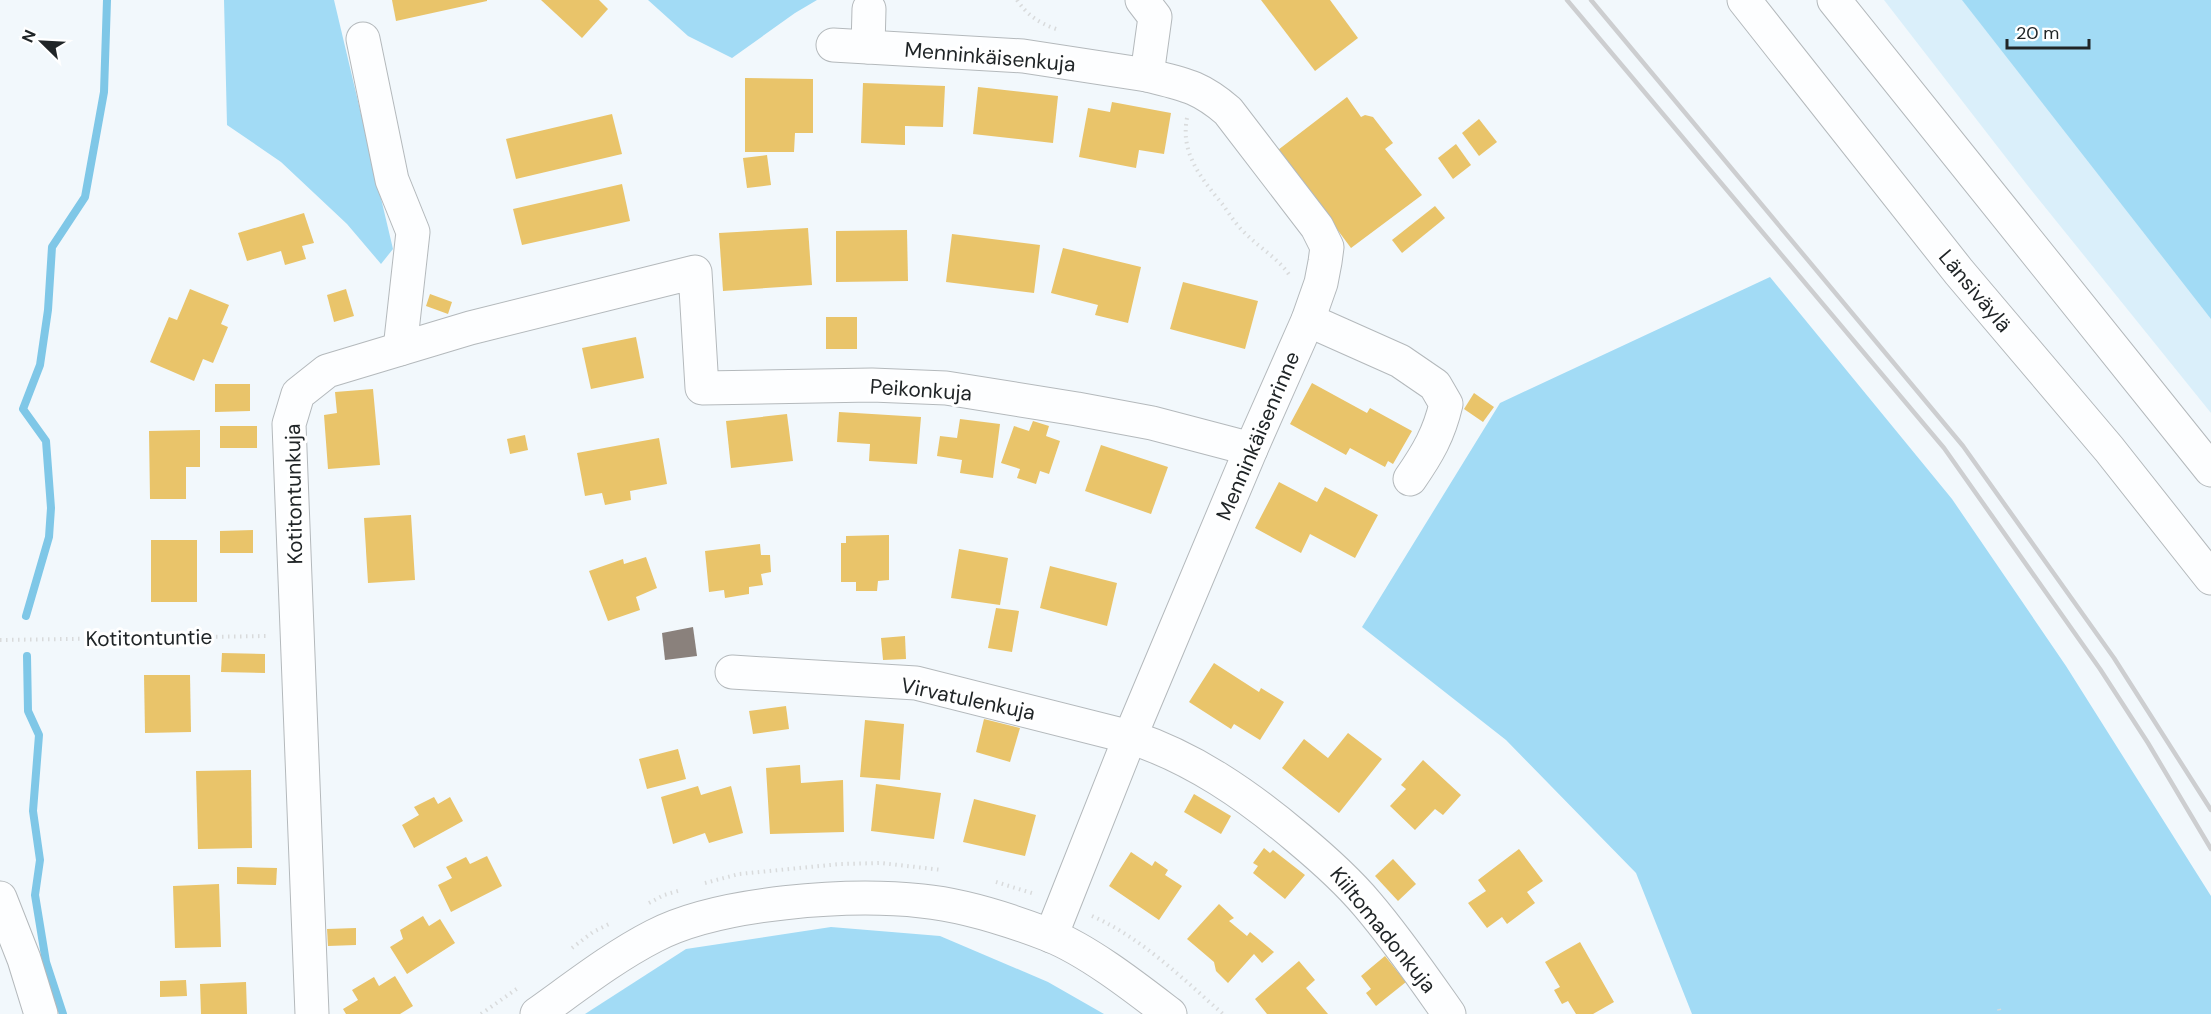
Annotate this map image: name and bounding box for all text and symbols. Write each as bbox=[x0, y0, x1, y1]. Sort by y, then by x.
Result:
north arrow bbox=[12, 12, 72, 72]
scale bar bbox=[2007, 12, 2090, 50]
text: 20 m bbox=[2016, 21, 2059, 45]
text: N bbox=[17, 27, 41, 46]
street label: Menninkäisenkuja bbox=[903, 36, 1077, 78]
street label: Länsiväylä bbox=[1932, 244, 2018, 338]
street label: Menninkäisenrinne bbox=[1210, 347, 1306, 525]
street label: Peikonkuja bbox=[869, 372, 973, 408]
street label: Kotitontunkuja bbox=[279, 423, 309, 565]
street label: Kotitontuntie bbox=[85, 623, 213, 653]
street label: Virvatulenkuja bbox=[898, 671, 1038, 727]
street label: Kiiltomadonkuja bbox=[1324, 861, 1442, 999]

